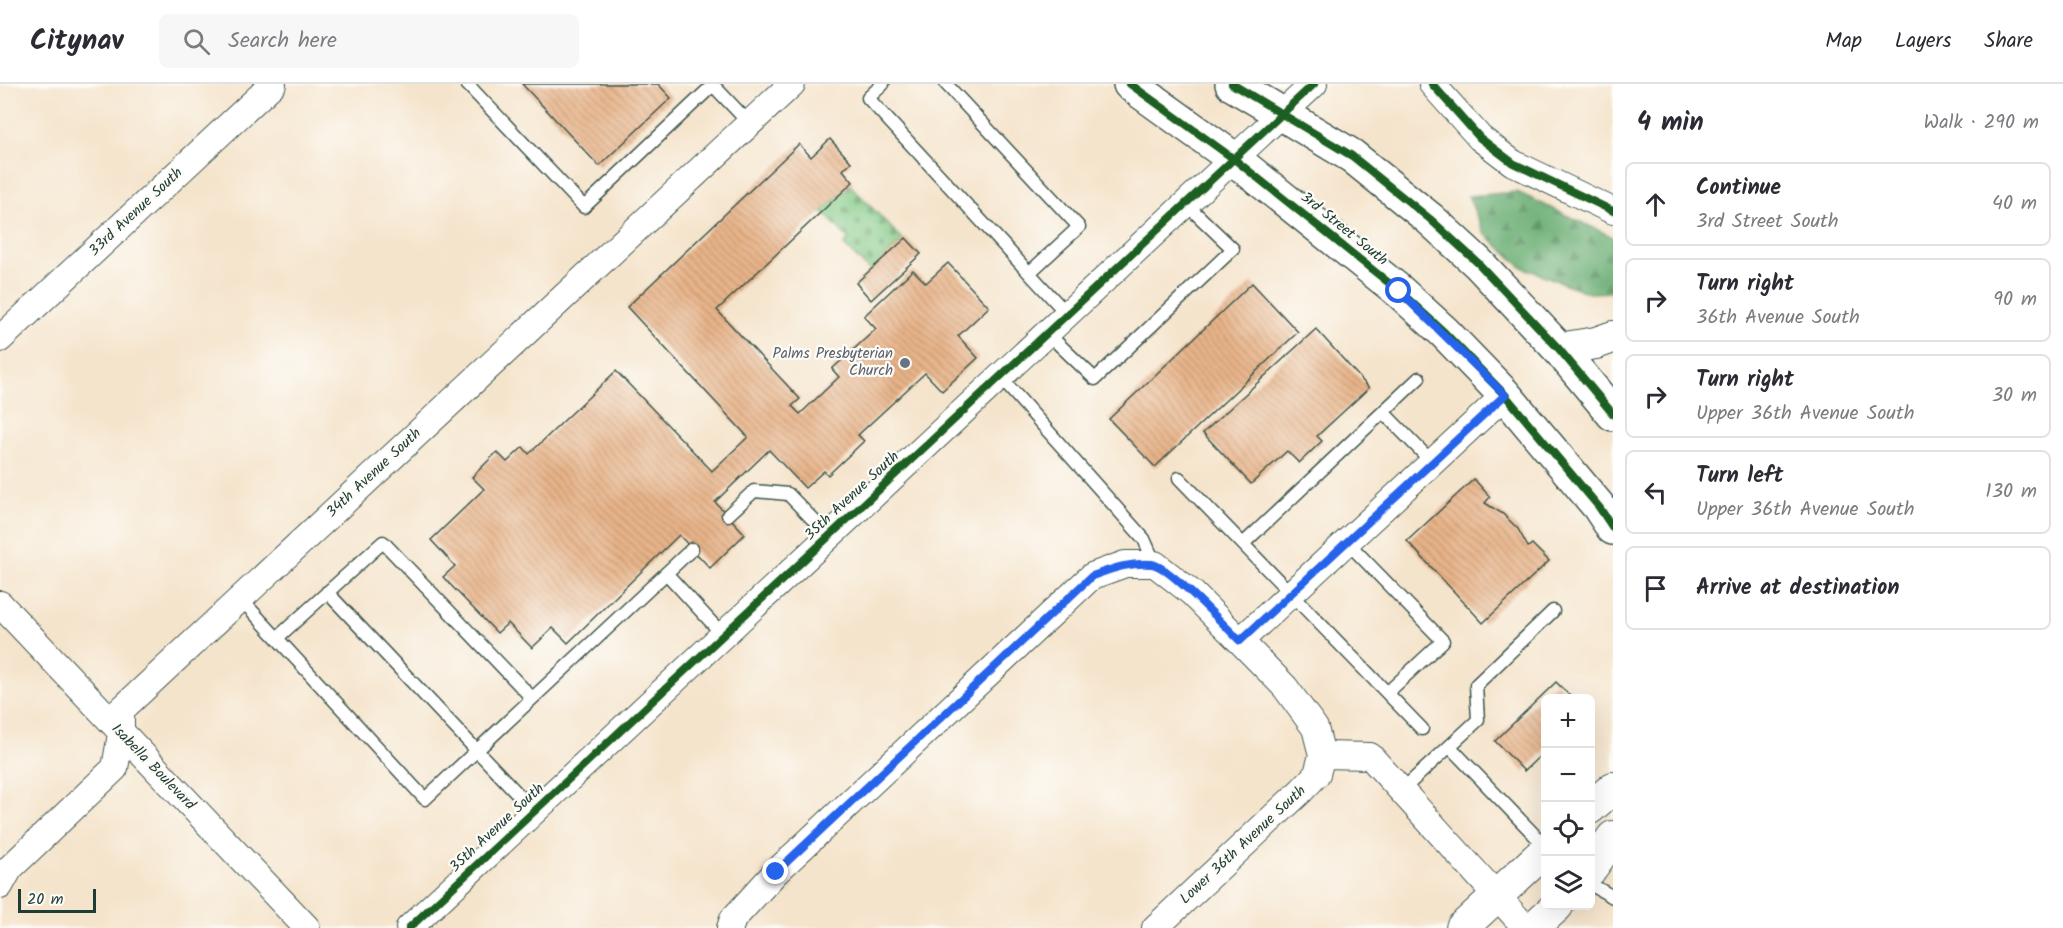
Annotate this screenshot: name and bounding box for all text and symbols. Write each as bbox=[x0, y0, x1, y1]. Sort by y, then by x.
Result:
search box bbox=[159, 14, 579, 68]
text: Citynav bbox=[30, 19, 123, 64]
text: Search here bbox=[228, 24, 337, 59]
icon: search bbox=[180, 25, 213, 58]
text: Map bbox=[1825, 25, 1862, 58]
text: Layers bbox=[1895, 25, 1951, 58]
text: Share bbox=[1984, 25, 2033, 58]
text: 4 min bbox=[1637, 102, 1704, 144]
text: Walk · 290 m bbox=[1924, 107, 2039, 139]
street label: 33rd Avenue South bbox=[83, 162, 189, 262]
text: Continue bbox=[1696, 171, 1781, 206]
street label: 3rd Street South bbox=[1295, 186, 1393, 272]
icon: ahead bbox=[1639, 188, 1672, 221]
text: 40 m bbox=[1992, 188, 2037, 220]
text: 3rd Street South bbox=[1696, 206, 1839, 238]
text: Turn right bbox=[1696, 267, 1794, 302]
route start bbox=[1385, 277, 1411, 303]
icon: right bbox=[1639, 284, 1672, 317]
text: 90 m bbox=[1993, 284, 2037, 316]
text: 36th Avenue South bbox=[1696, 302, 1860, 334]
place label: Palms Presbyterian Church bbox=[773, 342, 893, 383]
marker: Palms Presbyterian Church bbox=[898, 356, 912, 370]
text: Turn right bbox=[1696, 363, 1794, 398]
icon: right bbox=[1639, 380, 1672, 413]
text: 30 m bbox=[1992, 380, 2037, 412]
text: Upper 36th Avenue South bbox=[1696, 398, 1914, 430]
street label: 34th Avenue South bbox=[321, 422, 427, 524]
street label: 35th Avenue South bbox=[799, 445, 905, 547]
text: Turn left bbox=[1696, 459, 1783, 494]
icon: left bbox=[1639, 476, 1672, 509]
text: 130 m bbox=[1985, 476, 2037, 508]
text: Upper 36th Avenue South bbox=[1696, 494, 1914, 526]
text: Arrive at destination bbox=[1696, 571, 1899, 606]
icon: arrive bbox=[1639, 572, 1672, 605]
map controls bbox=[1541, 694, 1595, 910]
button: + bbox=[1541, 694, 1595, 748]
street label: Isabella Boulevard bbox=[105, 718, 201, 816]
button: − bbox=[1541, 748, 1595, 802]
street label: 35th Avenue South bbox=[444, 777, 550, 879]
street label: Lower 36th Avenue South bbox=[1174, 780, 1312, 910]
button: locate bbox=[1541, 802, 1595, 856]
button: layers bbox=[1541, 856, 1595, 910]
route end bbox=[762, 858, 788, 884]
scale bar bbox=[18, 886, 96, 914]
text: 20 m bbox=[27, 887, 63, 912]

